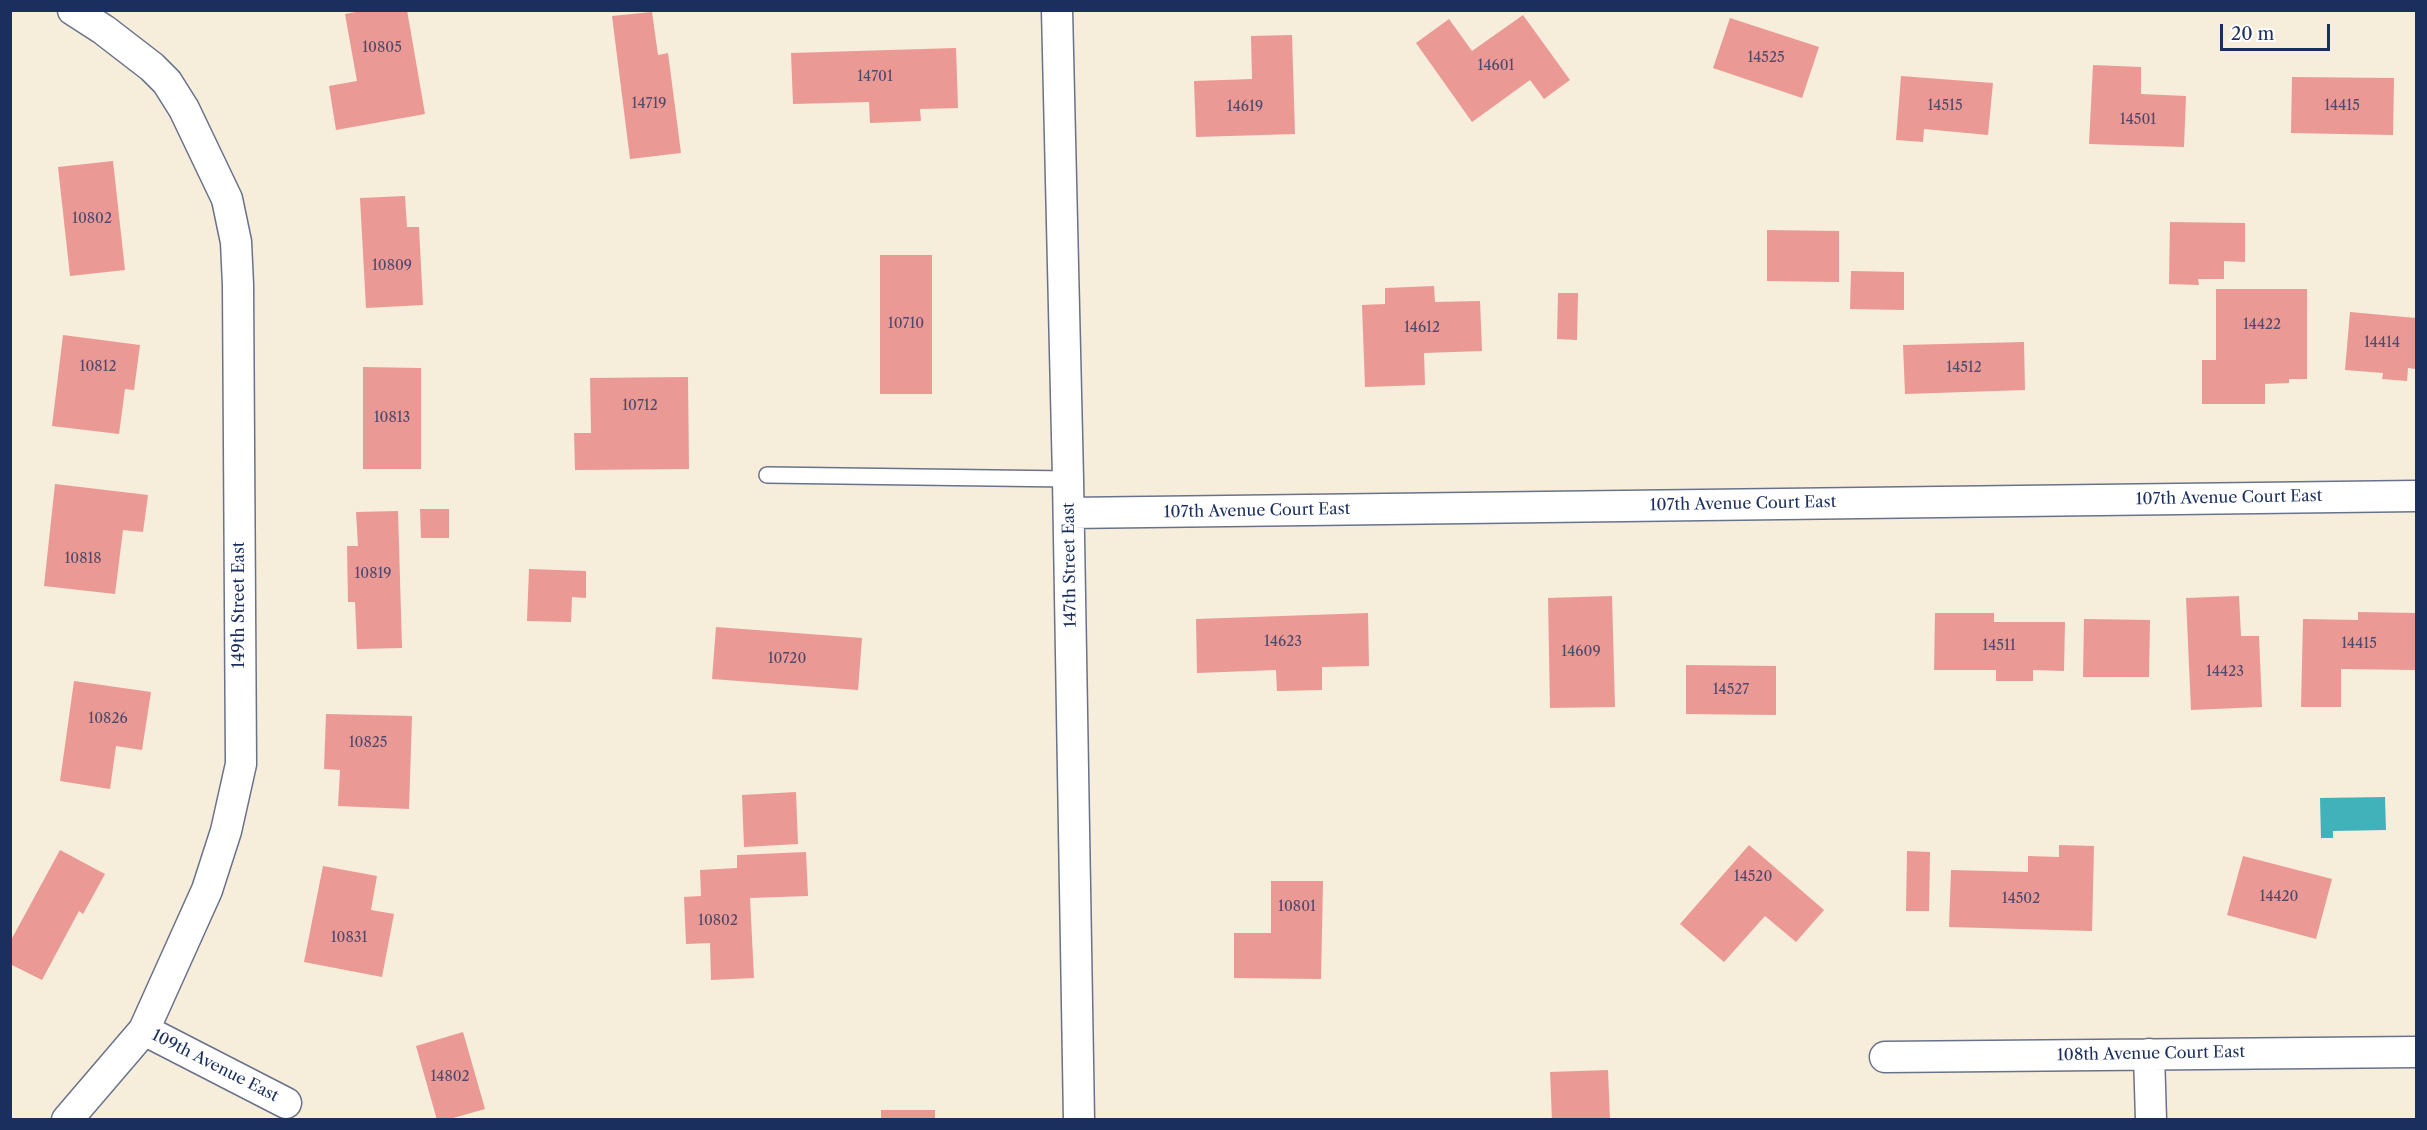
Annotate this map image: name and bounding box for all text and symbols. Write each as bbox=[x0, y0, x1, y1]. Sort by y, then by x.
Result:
scale bar bbox=[2223, 12, 2332, 50]
text: 20 m bbox=[2231, 23, 2274, 45]
house number: 10805 bbox=[362, 40, 402, 56]
house number: 14525 bbox=[1747, 50, 1785, 66]
house number: 14601 bbox=[1478, 58, 1514, 74]
house number: 14701 bbox=[857, 69, 893, 85]
house number: 14719 bbox=[632, 96, 666, 112]
house number: 14515 bbox=[1927, 98, 1963, 114]
house number: 14415 bbox=[2324, 98, 2360, 114]
house number: 14619 bbox=[1227, 99, 1263, 115]
house number: 14501 bbox=[2120, 112, 2156, 128]
house number: 10802 bbox=[72, 211, 112, 227]
house number: 10809 bbox=[372, 258, 412, 274]
house number: 10710 bbox=[888, 316, 924, 332]
house number: 14422 bbox=[2243, 317, 2281, 333]
house number: 14612 bbox=[1404, 320, 1440, 336]
house number: 14414 bbox=[2364, 335, 2400, 351]
house number: 10812 bbox=[80, 359, 116, 375]
house number: 14512 bbox=[1946, 360, 1982, 376]
house number: 10712 bbox=[622, 398, 658, 414]
house number: 10813 bbox=[374, 410, 410, 426]
street label: 107th Avenue Court East bbox=[2136, 487, 2322, 509]
street label: 107th Avenue Court East bbox=[1650, 493, 1836, 515]
street label: 107th Avenue Court East bbox=[1164, 500, 1350, 522]
street label: 147th Street East bbox=[1059, 502, 1081, 628]
street label: 149th Street East bbox=[229, 542, 249, 668]
house number: 10818 bbox=[64, 551, 102, 567]
house number: 10819 bbox=[354, 566, 392, 582]
house number: 14623 bbox=[1264, 634, 1302, 650]
house number: 14415 bbox=[2341, 636, 2377, 652]
house number: 14511 bbox=[1982, 638, 2016, 654]
house number: 14609 bbox=[1561, 644, 1601, 660]
house number: 10720 bbox=[768, 651, 806, 667]
house number: 14423 bbox=[2206, 664, 2244, 680]
house number: 14527 bbox=[1713, 682, 1749, 698]
house number: 10826 bbox=[88, 711, 128, 727]
house number: 10825 bbox=[349, 735, 387, 751]
house number: 14520 bbox=[1734, 869, 1772, 885]
house number: 14420 bbox=[2260, 889, 2298, 905]
house number: 14502 bbox=[2002, 891, 2040, 907]
house number: 10801 bbox=[1278, 899, 1316, 915]
house number: 10802 bbox=[698, 913, 738, 929]
house number: 10831 bbox=[331, 930, 367, 946]
street label: 109th Avenue East bbox=[149, 1026, 281, 1106]
street label: 108th Avenue Court East bbox=[2057, 1043, 2245, 1065]
house number: 14802 bbox=[430, 1069, 470, 1085]

